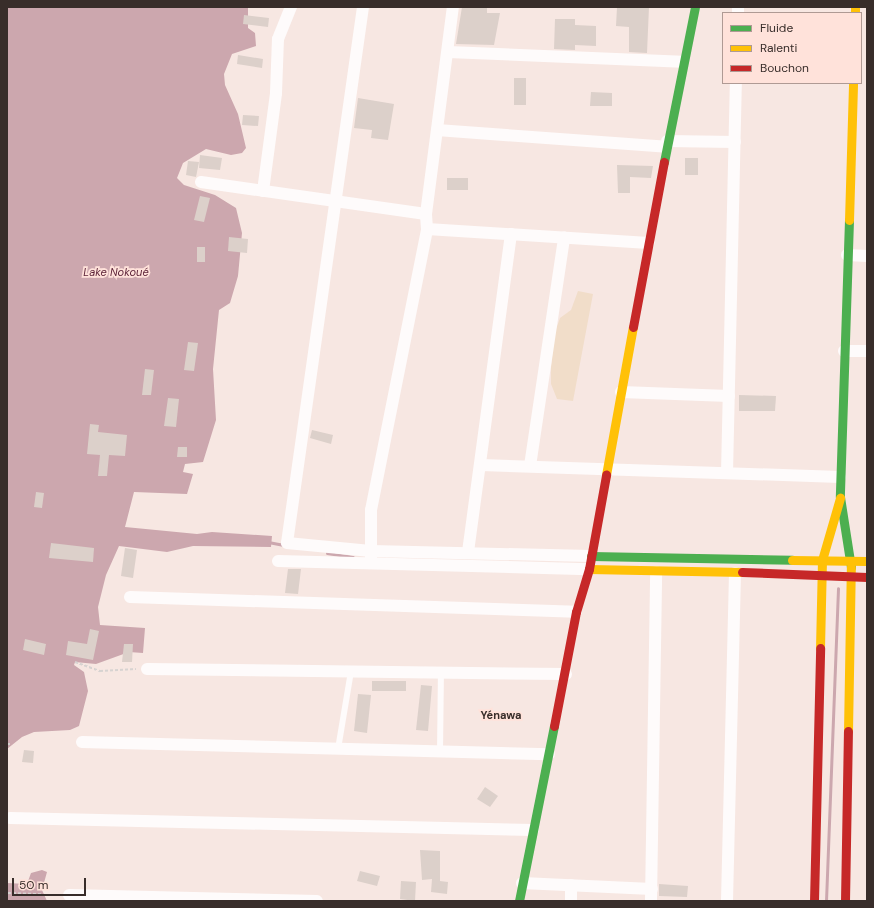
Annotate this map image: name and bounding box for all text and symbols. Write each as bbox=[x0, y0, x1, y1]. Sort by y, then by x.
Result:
legend bbox=[722, 12, 862, 84]
text: Fluide bbox=[760, 20, 793, 36]
text: Ralenti bbox=[760, 40, 797, 56]
text: Bouchon bbox=[760, 60, 809, 76]
water label: Lake Nokoué bbox=[83, 265, 149, 279]
district label: Yénawa bbox=[481, 708, 521, 722]
scale bar bbox=[14, 870, 88, 896]
text: 50 m bbox=[19, 877, 48, 893]

